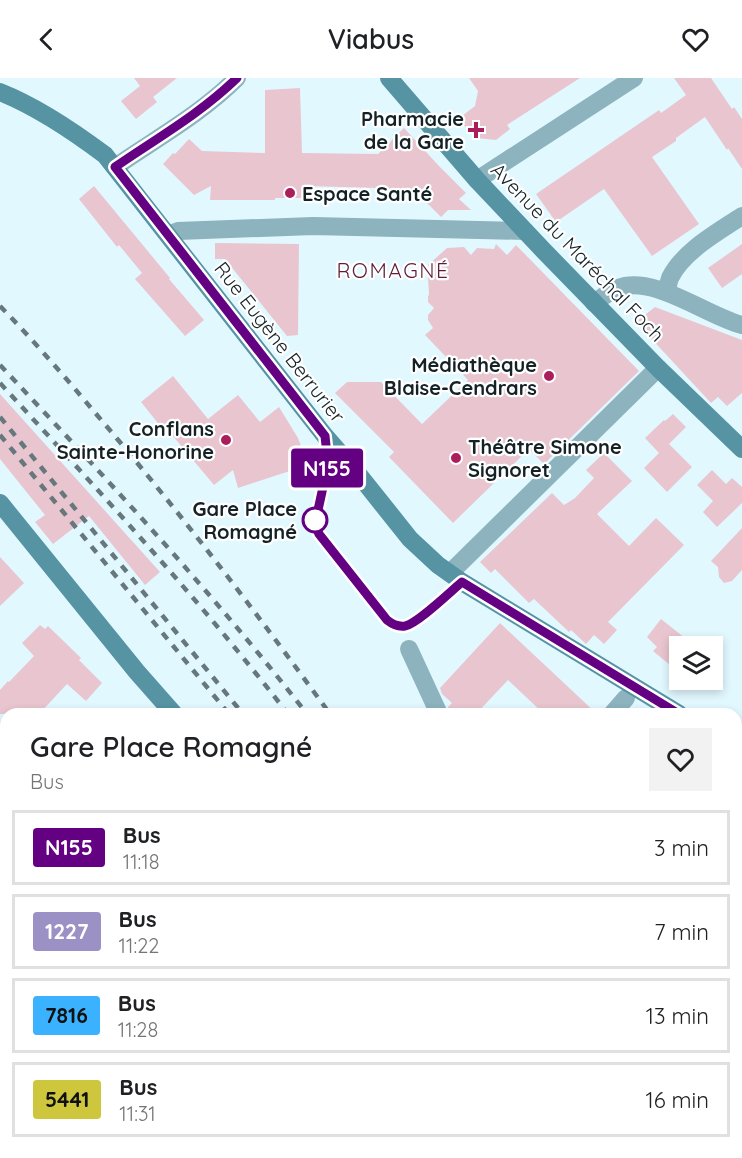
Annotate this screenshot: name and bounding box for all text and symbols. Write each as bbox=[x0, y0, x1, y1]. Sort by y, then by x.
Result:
text: Viabus bbox=[328, 22, 414, 56]
icon: back bbox=[30, 23, 63, 56]
icon: heart bbox=[679, 23, 712, 56]
place label: Pharmacie de la Gare bbox=[361, 106, 464, 154]
marker: Pharmacie de la Gare bbox=[469, 123, 483, 137]
street label: Avenue du Maréchal Foch bbox=[486, 157, 670, 347]
place label: Espace Santé bbox=[302, 181, 432, 206]
marker: Espace Santé bbox=[283, 186, 297, 200]
street label: Rue Eugène Berrurier bbox=[209, 257, 351, 428]
district label: ROMAGNÉ bbox=[336, 257, 450, 283]
place label: Médiathèque Blaise-Cendrars bbox=[384, 352, 537, 400]
marker: Médiathèque Blaise-Cendrars bbox=[542, 369, 556, 383]
place label: Conflans Sainte-Honorine bbox=[57, 416, 214, 464]
marker: Conflans Sainte-Honorine bbox=[219, 433, 233, 447]
place label: Théâtre Simone Signoret bbox=[468, 434, 622, 482]
line badge: N155 bbox=[285, 448, 369, 488]
marker: Théâtre Simone Signoret bbox=[449, 451, 463, 465]
text: N155 bbox=[303, 455, 351, 481]
place label: Gare Place Romagné bbox=[192, 496, 297, 544]
marker: Gare Place Romagné bbox=[302, 507, 328, 533]
map controls bbox=[669, 636, 723, 690]
button: layers bbox=[669, 636, 723, 690]
button: heart bbox=[649, 728, 712, 791]
text: Gare Place Romagné bbox=[30, 729, 312, 764]
text: Bus bbox=[30, 769, 64, 794]
text: Bus bbox=[123, 821, 161, 849]
text: N155 bbox=[45, 834, 93, 860]
text: 3 min bbox=[654, 834, 709, 862]
text: 11:18 bbox=[123, 849, 160, 874]
text: Bus bbox=[119, 905, 157, 933]
text: 1227 bbox=[45, 918, 89, 944]
text: 7 min bbox=[654, 918, 709, 946]
text: 11:22 bbox=[119, 933, 159, 958]
text: Bus bbox=[118, 989, 156, 1017]
text: 7816 bbox=[45, 1002, 88, 1028]
text: 13 min bbox=[646, 1002, 709, 1030]
text: 11:28 bbox=[118, 1017, 158, 1042]
text: Bus bbox=[119, 1073, 157, 1101]
text: 5441 bbox=[45, 1086, 89, 1112]
text: 16 min bbox=[646, 1086, 709, 1114]
text: 11:31 bbox=[119, 1101, 156, 1126]

